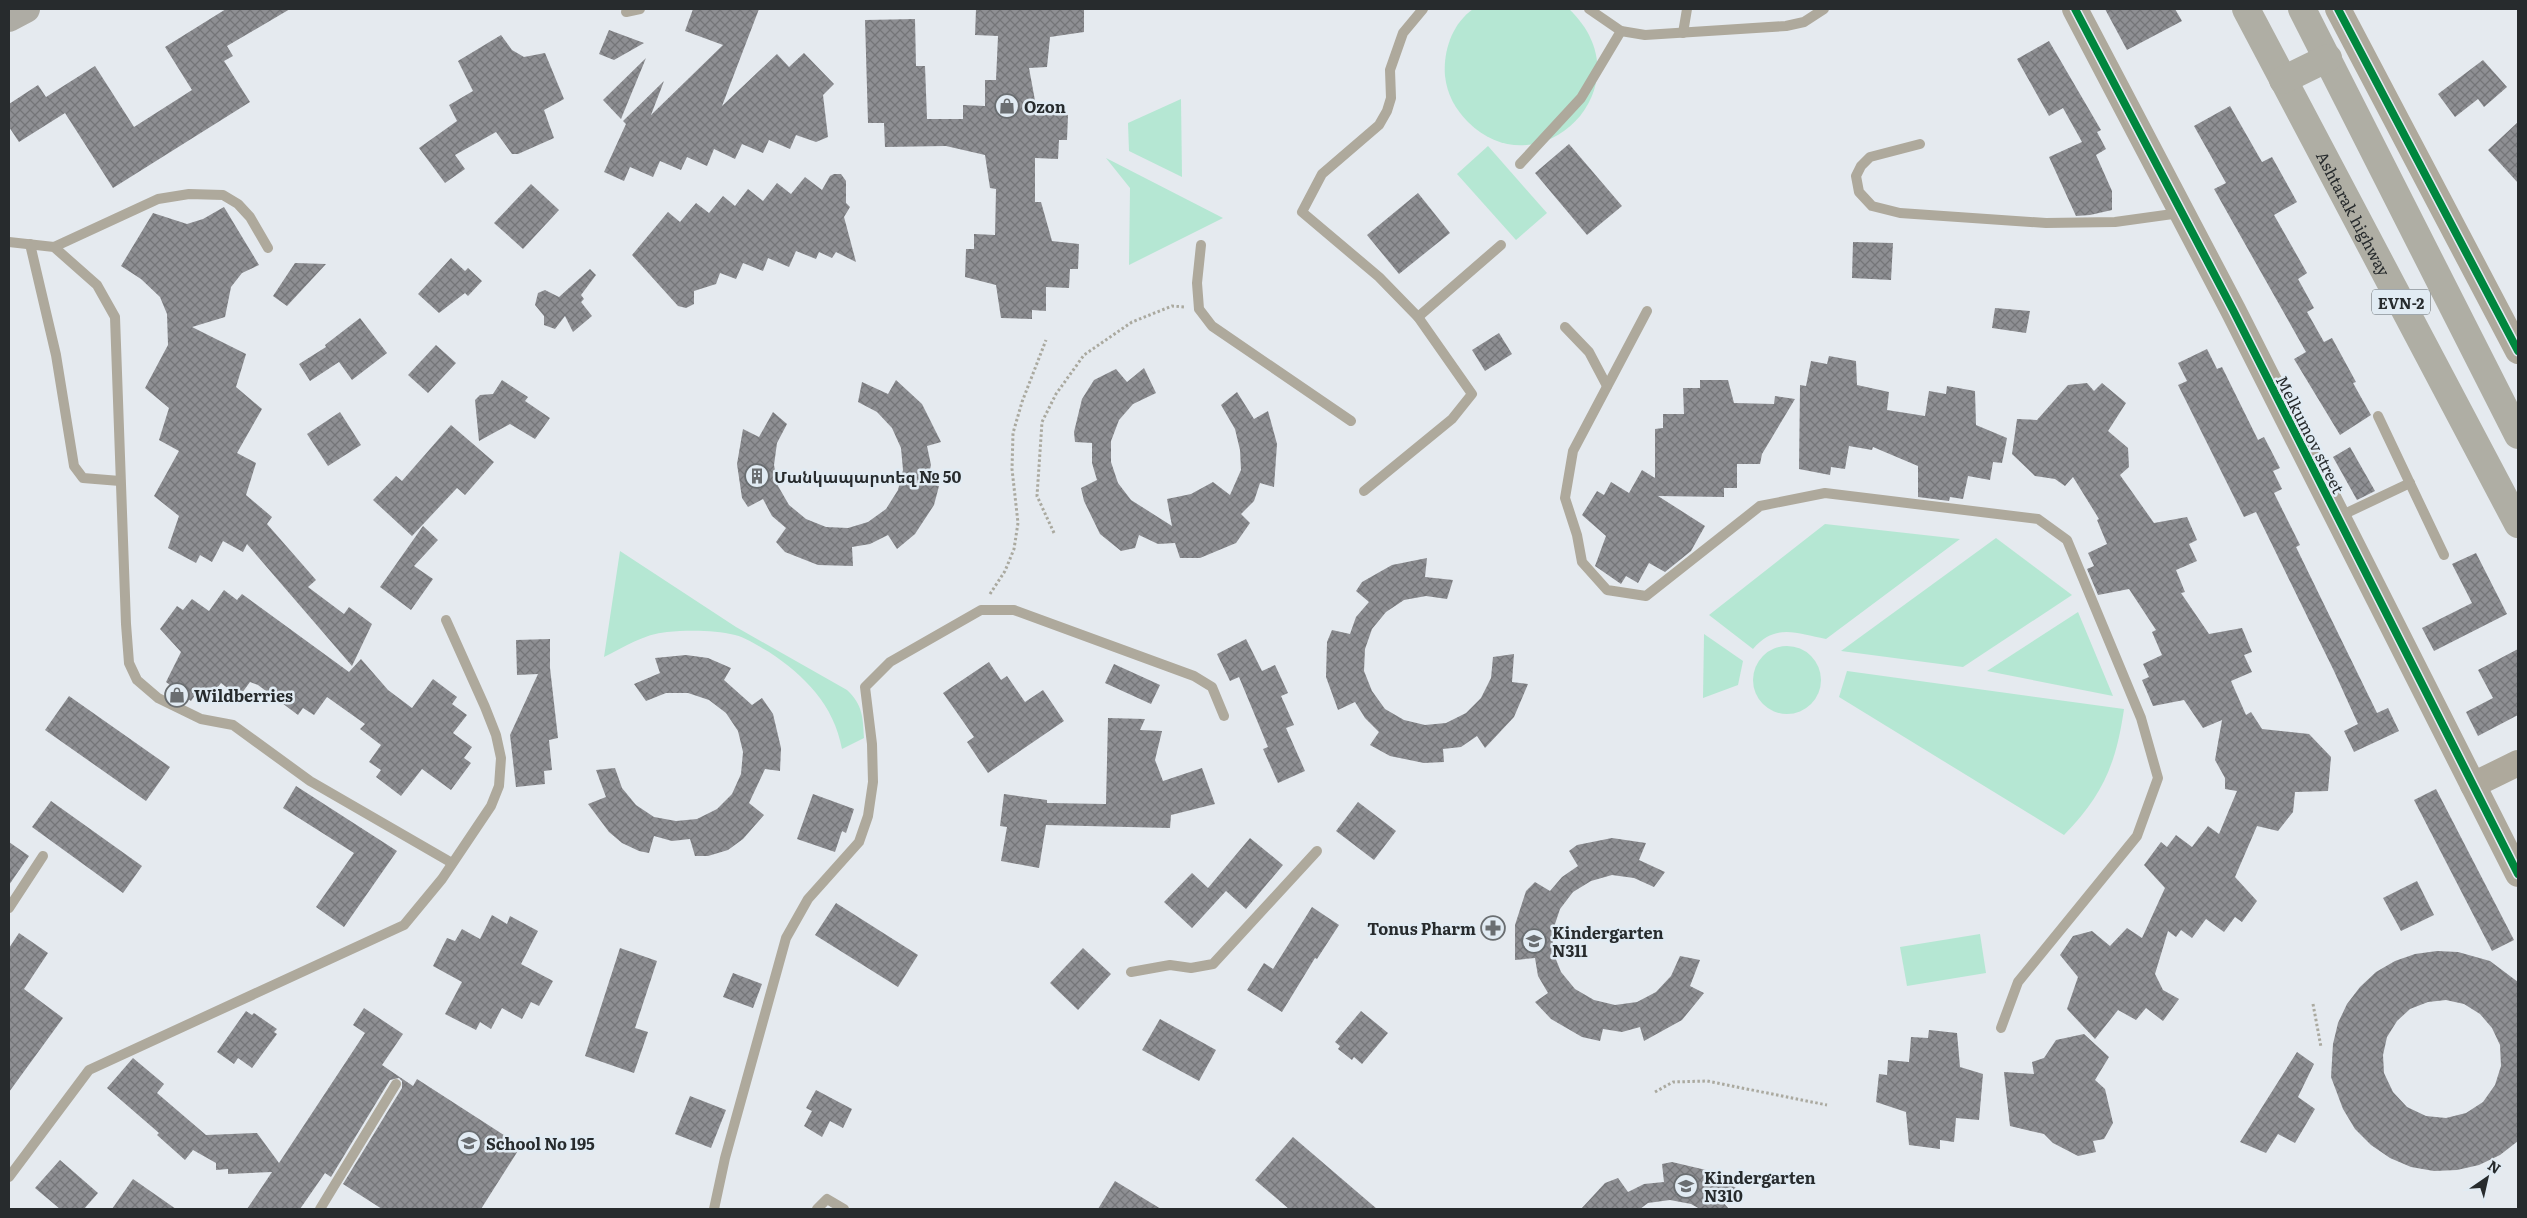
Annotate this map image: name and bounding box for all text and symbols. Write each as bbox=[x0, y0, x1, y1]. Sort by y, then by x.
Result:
shop icon: Ozon bbox=[994, 93, 1020, 119]
place label: Ozon bbox=[1024, 94, 1066, 118]
street label: Ashtarak highway bbox=[2311, 146, 2397, 281]
road number: EVN-2 bbox=[2372, 290, 2430, 314]
street label: Melkumov street bbox=[2271, 371, 2351, 498]
building icon: Մանկապարտեզ № 50 bbox=[744, 463, 770, 489]
place label: Մանկապարտեզ № 50 bbox=[774, 464, 962, 488]
shop icon: Wildberries bbox=[164, 682, 190, 708]
place label: Wildberries bbox=[194, 683, 293, 707]
pharmacy icon: Tonus Pharm bbox=[1480, 915, 1506, 941]
place label: Tonus Pharm bbox=[1367, 916, 1476, 940]
place label: Kindergarten N311 bbox=[1552, 920, 1664, 962]
school or university icon: Kindergarten N311 bbox=[1521, 928, 1547, 954]
school or university icon: School No 195 bbox=[456, 1130, 482, 1156]
place label: School No 195 bbox=[486, 1131, 595, 1155]
north arrow bbox=[2462, 1153, 2512, 1203]
text: N bbox=[2484, 1155, 2505, 1178]
place label: Kindergarten N310 bbox=[1704, 1165, 1816, 1207]
school or university icon: Kindergarten N310 bbox=[1673, 1173, 1699, 1199]

